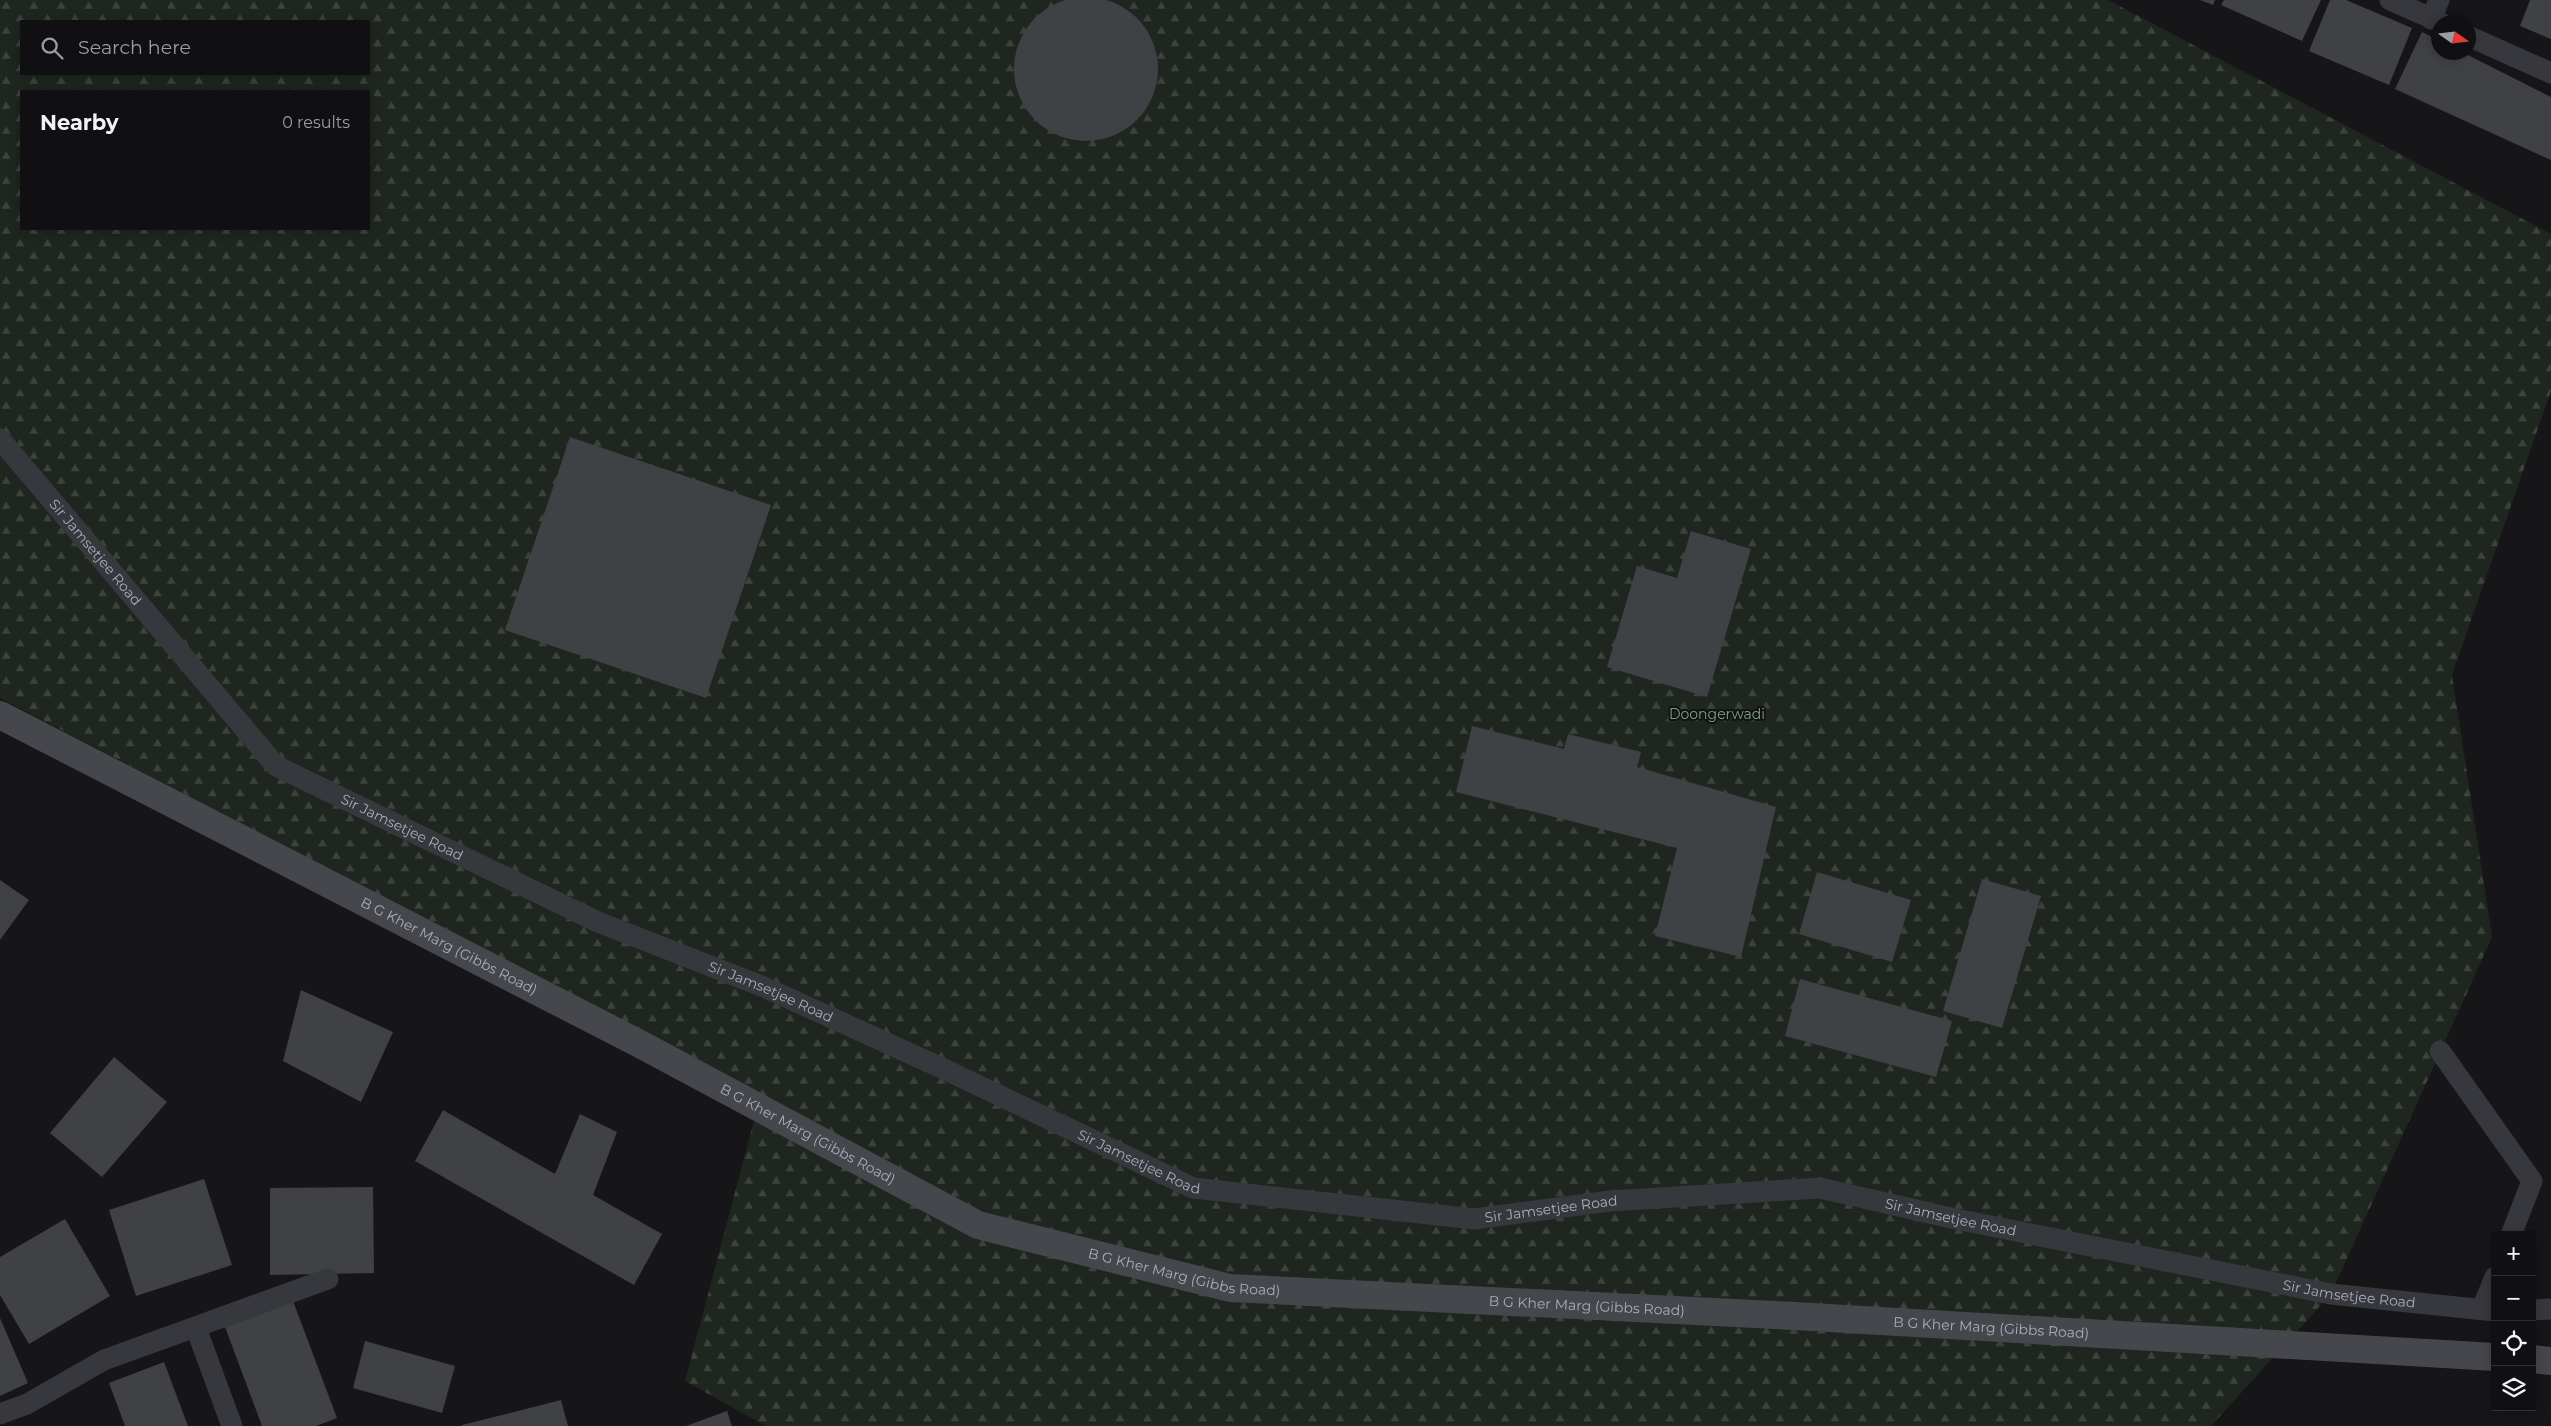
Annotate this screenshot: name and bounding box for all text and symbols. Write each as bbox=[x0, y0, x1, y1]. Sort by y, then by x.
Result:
north arrow bbox=[2431, 15, 2476, 60]
search box bbox=[20, 20, 370, 75]
icon: search bbox=[38, 34, 66, 62]
text: Search here bbox=[78, 36, 191, 59]
text: Nearby bbox=[40, 110, 119, 135]
text: 0 results bbox=[282, 113, 350, 132]
street label: Sir Jamsetjee Road bbox=[45, 495, 146, 609]
park label: Doongerwadi bbox=[1669, 705, 1765, 723]
street label: Sir Jamsetjee Road bbox=[338, 790, 466, 864]
street label: B G Kher Marg (Gibbs Road) bbox=[358, 893, 541, 999]
street label: Sir Jamsetjee Road bbox=[706, 957, 836, 1026]
street label: B G Kher Marg (Gibbs Road) bbox=[717, 1080, 899, 1188]
street label: Sir Jamsetjee Road bbox=[1075, 1125, 1201, 1198]
street label: Sir Jamsetjee Road bbox=[1483, 1192, 1618, 1227]
street label: Sir Jamsetjee Road bbox=[1883, 1194, 2018, 1240]
map controls bbox=[2491, 1231, 2536, 1411]
button: + bbox=[2491, 1231, 2536, 1276]
street label: B G Kher Marg (Gibbs Road) bbox=[1086, 1244, 1281, 1299]
street label: Sir Jamsetjee Road bbox=[2281, 1276, 2416, 1312]
button: − bbox=[2491, 1276, 2536, 1321]
street label: B G Kher Marg (Gibbs Road) bbox=[1488, 1292, 1685, 1320]
street label: B G Kher Marg (Gibbs Road) bbox=[1893, 1313, 2090, 1342]
button: locate bbox=[2491, 1321, 2536, 1366]
button: layers bbox=[2491, 1366, 2536, 1411]

